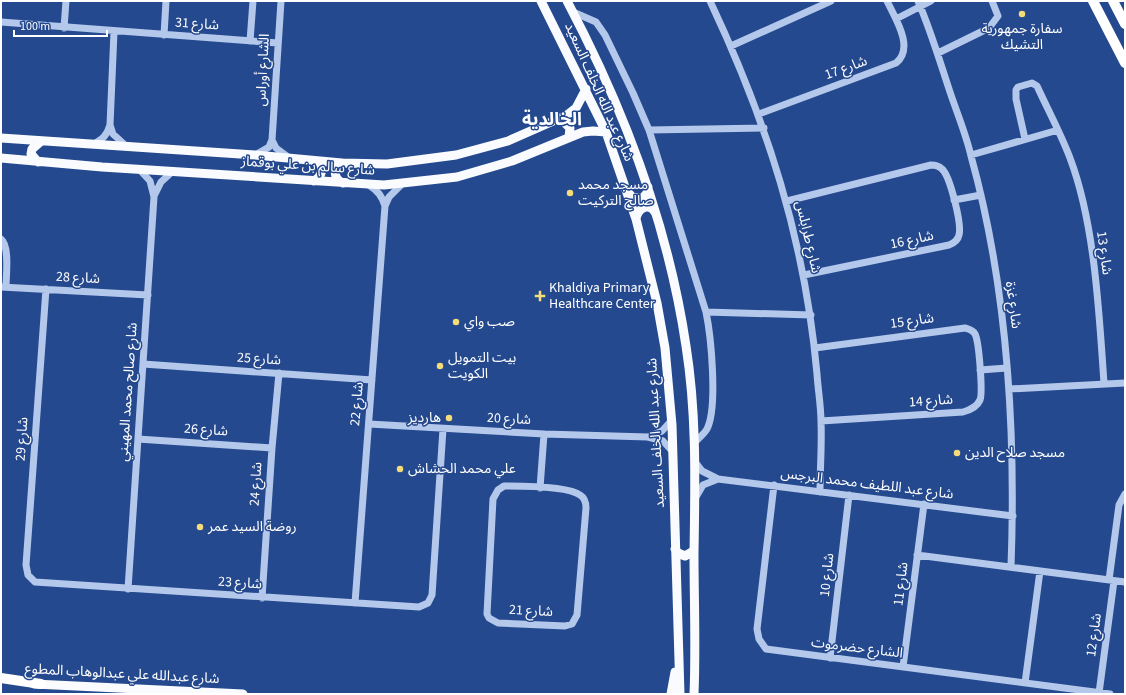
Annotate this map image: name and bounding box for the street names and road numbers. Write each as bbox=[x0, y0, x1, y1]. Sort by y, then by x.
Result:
street label: شارع 31 bbox=[174, 12, 220, 36]
street label: شارع عبد الله الخلف السعيد bbox=[559, 19, 639, 165]
street label: الشارع أوراس bbox=[251, 33, 275, 107]
street label: شارع 17 bbox=[822, 51, 870, 85]
street label: شارع سالم بن علي بوقماز bbox=[239, 151, 376, 181]
street label: شارع طرابلس bbox=[790, 199, 826, 275]
street label: شارع 16 bbox=[888, 226, 936, 254]
street label: شارع 13 bbox=[1091, 230, 1117, 276]
street label: شارع 28 bbox=[55, 267, 101, 289]
street label: شارع غزة bbox=[1000, 280, 1026, 330]
street label: شارع 15 bbox=[889, 308, 935, 334]
street label: شارع صالح محمد المهيني bbox=[113, 322, 143, 462]
street label: شارع 25 bbox=[236, 347, 282, 371]
street label: شارع عبد الله الخلف السعيد bbox=[642, 358, 670, 508]
street label: شارع 22 bbox=[345, 381, 369, 427]
street label: شارع 14 bbox=[908, 389, 954, 413]
street label: شارع 20 bbox=[486, 408, 532, 430]
street label: شارع 29 bbox=[10, 416, 34, 462]
street label: شارع 26 bbox=[183, 418, 229, 442]
street label: شارع 24 bbox=[244, 461, 268, 507]
street label: شارع عبد اللطيف محمد البرجس bbox=[779, 463, 955, 505]
street label: شارع 10 bbox=[815, 552, 839, 598]
street label: شارع 11 bbox=[888, 561, 914, 607]
street label: شارع 23 bbox=[217, 571, 263, 595]
street label: شارع 21 bbox=[508, 600, 554, 622]
street label: شارع 12 bbox=[1081, 612, 1107, 658]
street label: الشارع حضرموت bbox=[810, 632, 904, 664]
street label: شارع عبدالله علي عبدالوهاب المطوع bbox=[24, 659, 220, 689]

